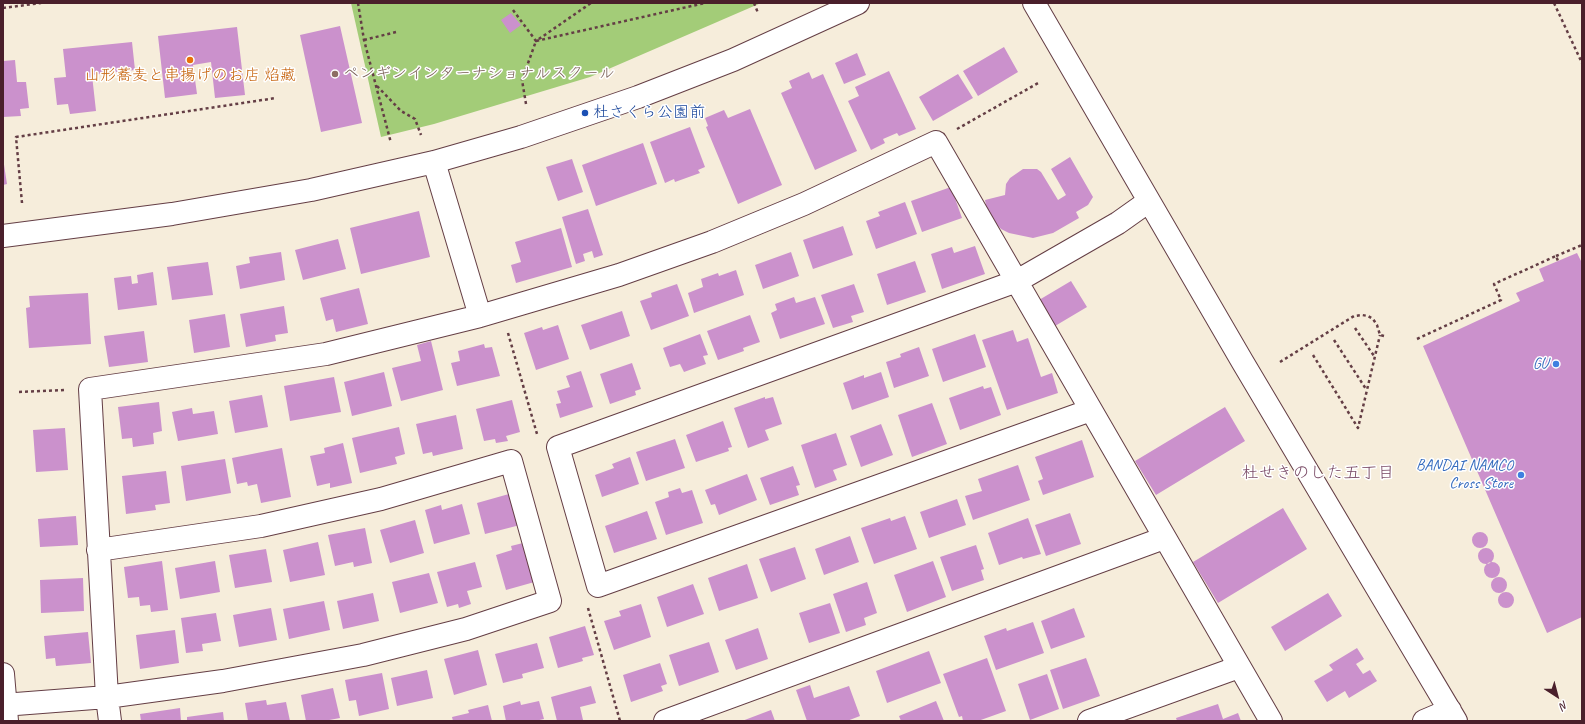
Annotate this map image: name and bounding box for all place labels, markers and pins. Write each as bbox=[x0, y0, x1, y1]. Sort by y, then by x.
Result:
marker: 山形蕎麦と串揚げのお店 焰藏 bbox=[185, 55, 195, 65]
place label: ペンギンインターナショナルスクール bbox=[343, 64, 615, 84]
place label: 山形蕎麦と串揚げのお店 焰藏 bbox=[84, 66, 296, 86]
marker: ペンギンインターナショナルスクール bbox=[330, 69, 340, 79]
place label: 杜さくら公園前 bbox=[593, 103, 705, 123]
marker: 杜さくら公園前 bbox=[580, 108, 590, 118]
place label: GU bbox=[1533, 354, 1548, 374]
marker: GU bbox=[1551, 359, 1561, 369]
place label: BANDAI NAMCO Cross Store bbox=[1416, 456, 1513, 494]
marker: BANDAI NAMCO Cross Store bbox=[1516, 470, 1526, 480]

